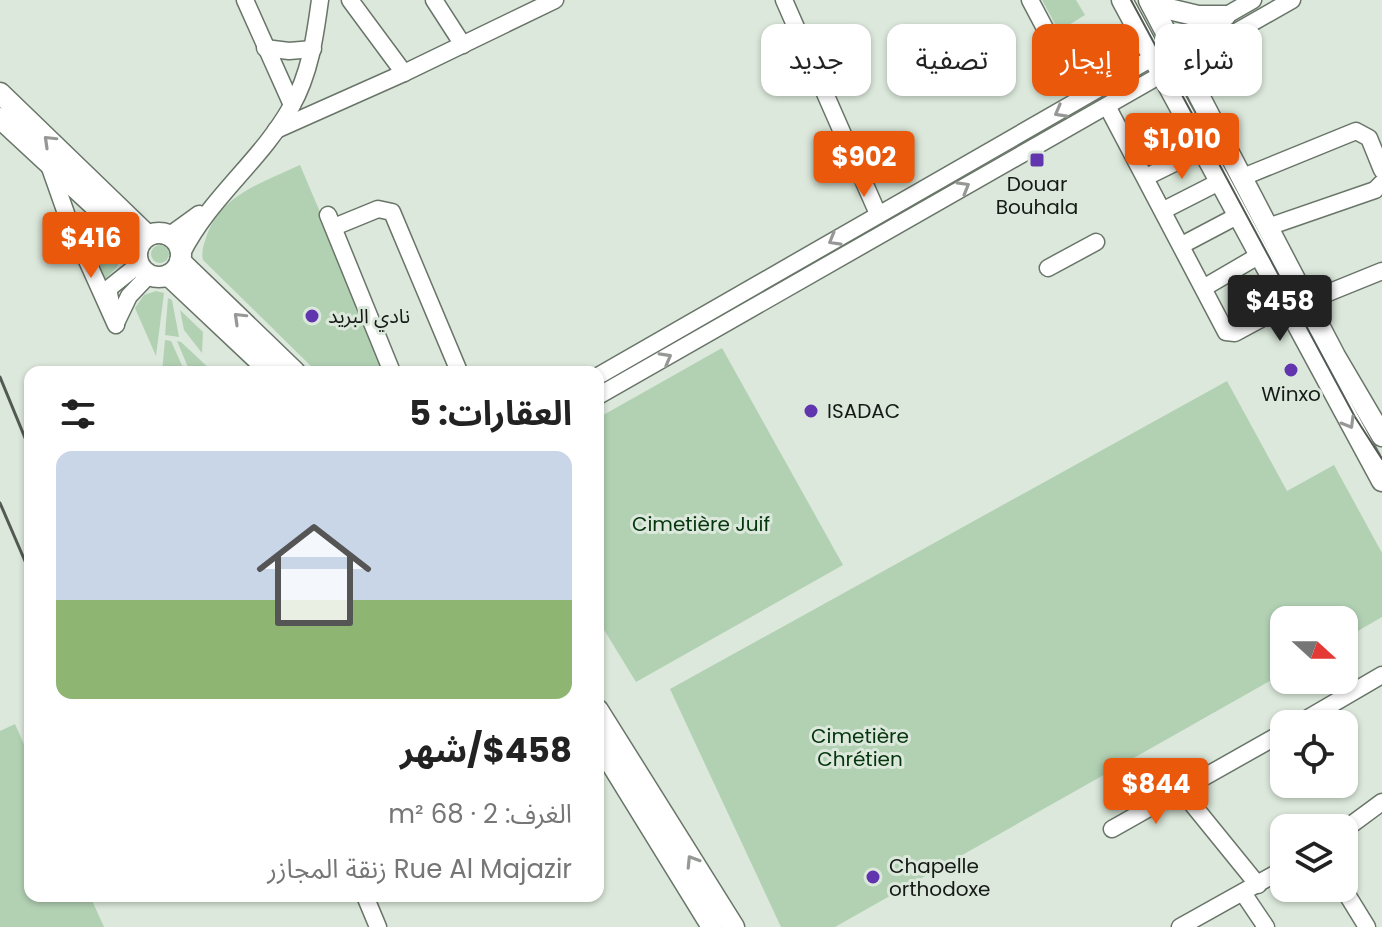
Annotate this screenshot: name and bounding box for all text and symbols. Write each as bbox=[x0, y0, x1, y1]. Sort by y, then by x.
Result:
chip: جديد bbox=[761, 24, 871, 96]
chip: تصفية bbox=[887, 24, 1016, 96]
chip: إيجار bbox=[1032, 24, 1139, 96]
chip: شراء bbox=[1155, 24, 1262, 96]
one-way arrow bbox=[1054, 102, 1069, 118]
pin: $1,010 bbox=[1117, 113, 1247, 181]
text: $1,010 bbox=[1143, 121, 1221, 157]
pin: $902 bbox=[817, 131, 911, 199]
one-way arrow bbox=[44, 136, 58, 150]
text: $902 bbox=[832, 139, 896, 175]
marker: Douar Bouhala bbox=[1028, 151, 1046, 169]
place label: Douar Bouhala bbox=[996, 170, 1078, 221]
one-way arrow bbox=[956, 181, 970, 197]
pin: $416 bbox=[44, 212, 138, 280]
text: $416 bbox=[60, 220, 122, 256]
one-way arrow bbox=[828, 230, 842, 246]
pin: $458 bbox=[1233, 275, 1327, 343]
text: $458 bbox=[1246, 283, 1314, 319]
place label: نادي البريد bbox=[328, 302, 410, 332]
marker: نادي البريد bbox=[303, 307, 321, 325]
one-way arrow bbox=[234, 312, 248, 327]
one-way arrow bbox=[657, 352, 672, 368]
marker: Winxo bbox=[1282, 361, 1300, 379]
place label: Winxo bbox=[1261, 380, 1321, 408]
text: العقارات: 5 bbox=[409, 389, 572, 437]
icon: filters bbox=[56, 392, 100, 436]
place label: ISADAC bbox=[827, 397, 900, 425]
marker: ISADAC bbox=[802, 402, 820, 420]
one-way arrow bbox=[1339, 414, 1355, 429]
icon: home bbox=[242, 503, 386, 647]
park label: Cimetière Juif bbox=[632, 510, 770, 538]
north arrow bbox=[1270, 606, 1358, 694]
map controls bbox=[1270, 606, 1358, 902]
button: locate bbox=[1270, 710, 1358, 798]
park label: Cimetière Chrétien bbox=[811, 722, 909, 773]
text: $458/شهر bbox=[400, 726, 572, 774]
pin: $844 bbox=[1109, 758, 1203, 826]
text: $844 bbox=[1121, 766, 1191, 802]
text: الغرف: 2 · 68 m² bbox=[388, 796, 572, 832]
button: layers bbox=[1270, 814, 1358, 902]
text: Rue Al Majazir زنقة المجازر bbox=[267, 851, 572, 887]
place label: Chapelle orthodoxe bbox=[889, 852, 990, 903]
one-way arrow bbox=[687, 855, 702, 870]
marker: Chapelle orthodoxe bbox=[864, 868, 882, 886]

